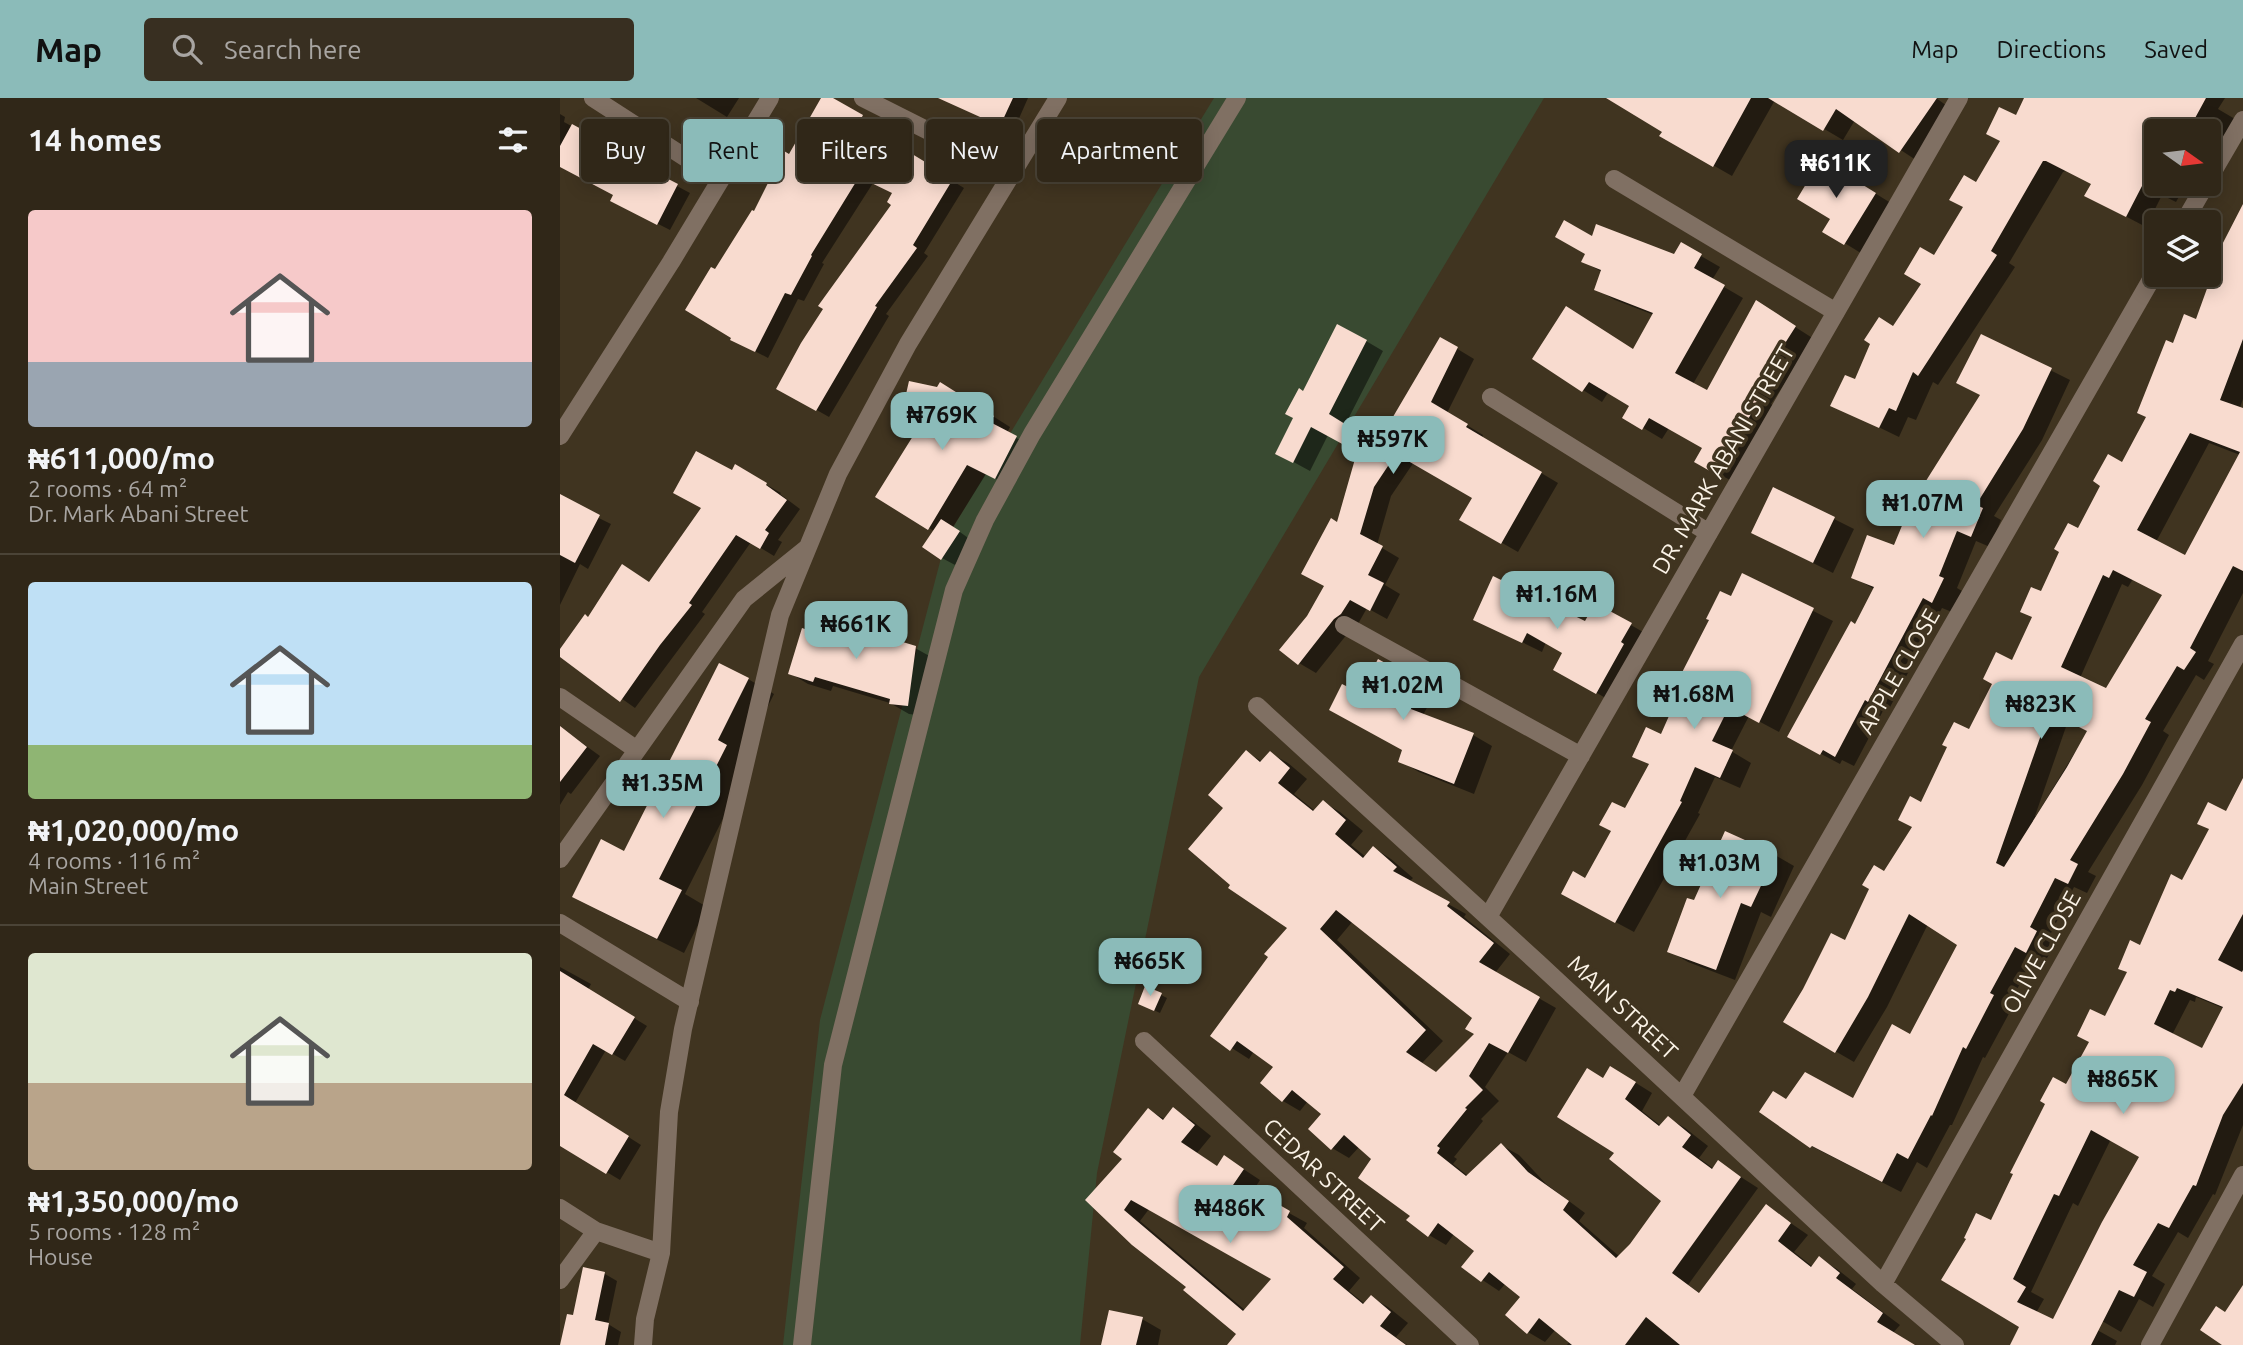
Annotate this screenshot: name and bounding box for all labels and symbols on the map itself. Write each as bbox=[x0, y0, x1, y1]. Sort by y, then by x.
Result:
north arrow bbox=[2144, 119, 2221, 196]
pin: ₦611K bbox=[1787, 140, 1885, 200]
street label: DR. MARK ABANI STREET bbox=[1647, 340, 1799, 578]
pin: ₦769K bbox=[893, 392, 991, 452]
pin: ₦597K bbox=[1344, 416, 1442, 476]
pin: ₦1.07M bbox=[1866, 480, 1980, 540]
pin: ₦1.16M bbox=[1500, 572, 1614, 631]
pin: ₦661K bbox=[807, 602, 905, 661]
street label: APPLE CLOSE bbox=[1852, 604, 1944, 738]
pin: ₦1.02M bbox=[1346, 662, 1460, 722]
pin: ₦1.68M bbox=[1637, 672, 1751, 731]
pin: ₦823K bbox=[1992, 682, 2090, 741]
pin: ₦1.35M bbox=[606, 760, 720, 820]
pin: ₦1.03M bbox=[1663, 840, 1777, 900]
street label: OLIVE CLOSE bbox=[1997, 886, 2085, 1018]
pin: ₦665K bbox=[1101, 939, 1199, 998]
street label: MAIN STREET bbox=[1563, 950, 1683, 1064]
pin: ₦865K bbox=[2074, 1056, 2172, 1116]
street label: CEDAR STREET bbox=[1259, 1113, 1389, 1237]
pin: ₦486K bbox=[1181, 1186, 1279, 1245]

